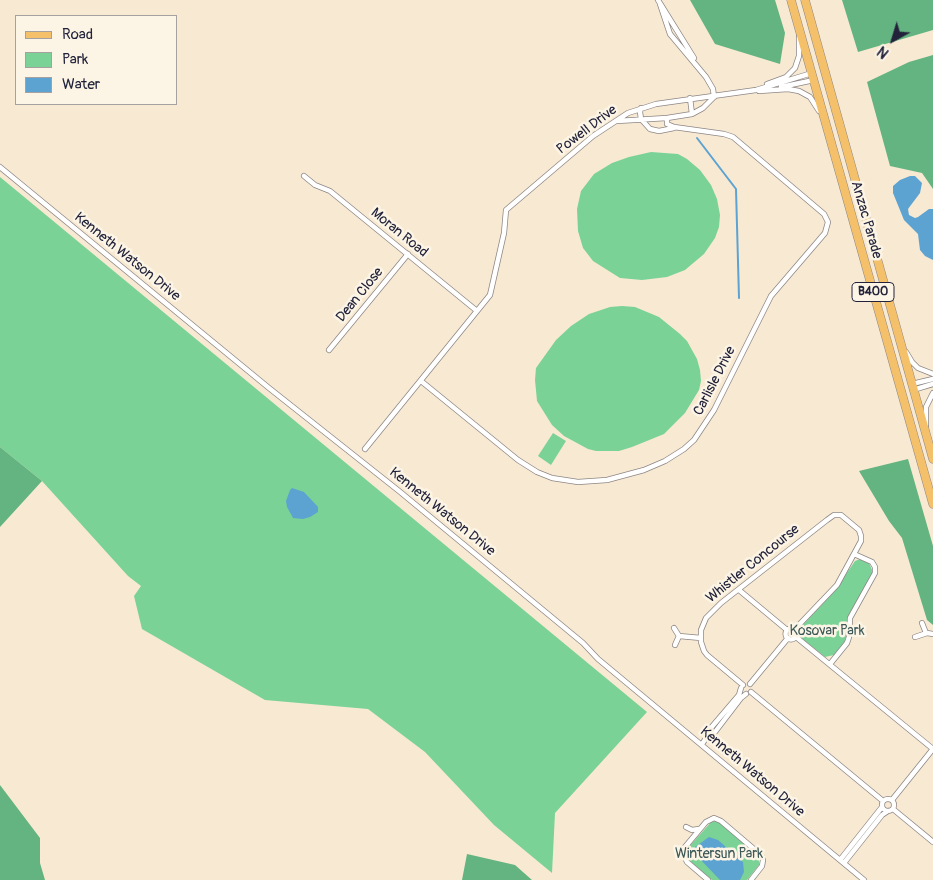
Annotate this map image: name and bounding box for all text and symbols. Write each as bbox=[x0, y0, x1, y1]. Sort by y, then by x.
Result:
legend bbox=[15, 15, 178, 105]
north arrow bbox=[868, 15, 918, 65]
text: Road bbox=[62, 25, 93, 44]
text: N bbox=[874, 42, 892, 62]
text: Park bbox=[62, 50, 88, 69]
text: Water bbox=[62, 75, 100, 94]
street label: Powell Drive bbox=[554, 102, 620, 158]
street label: Anzac Parade bbox=[847, 179, 885, 261]
street label: Moran Road bbox=[367, 205, 431, 261]
street label: Kenneth Watson Drive bbox=[71, 209, 183, 305]
street label: Dean Close bbox=[333, 264, 387, 326]
road number: B400 bbox=[852, 282, 894, 302]
street label: Carlisle Drive bbox=[690, 344, 740, 418]
street label: Kenneth Watson Drive bbox=[386, 464, 498, 560]
street label: Whistler Concourse bbox=[703, 521, 803, 607]
park label: Kosovar Park bbox=[789, 623, 865, 639]
street label: Kenneth Watson Drive bbox=[696, 723, 808, 821]
park label: Wintersun Park bbox=[675, 846, 763, 862]

